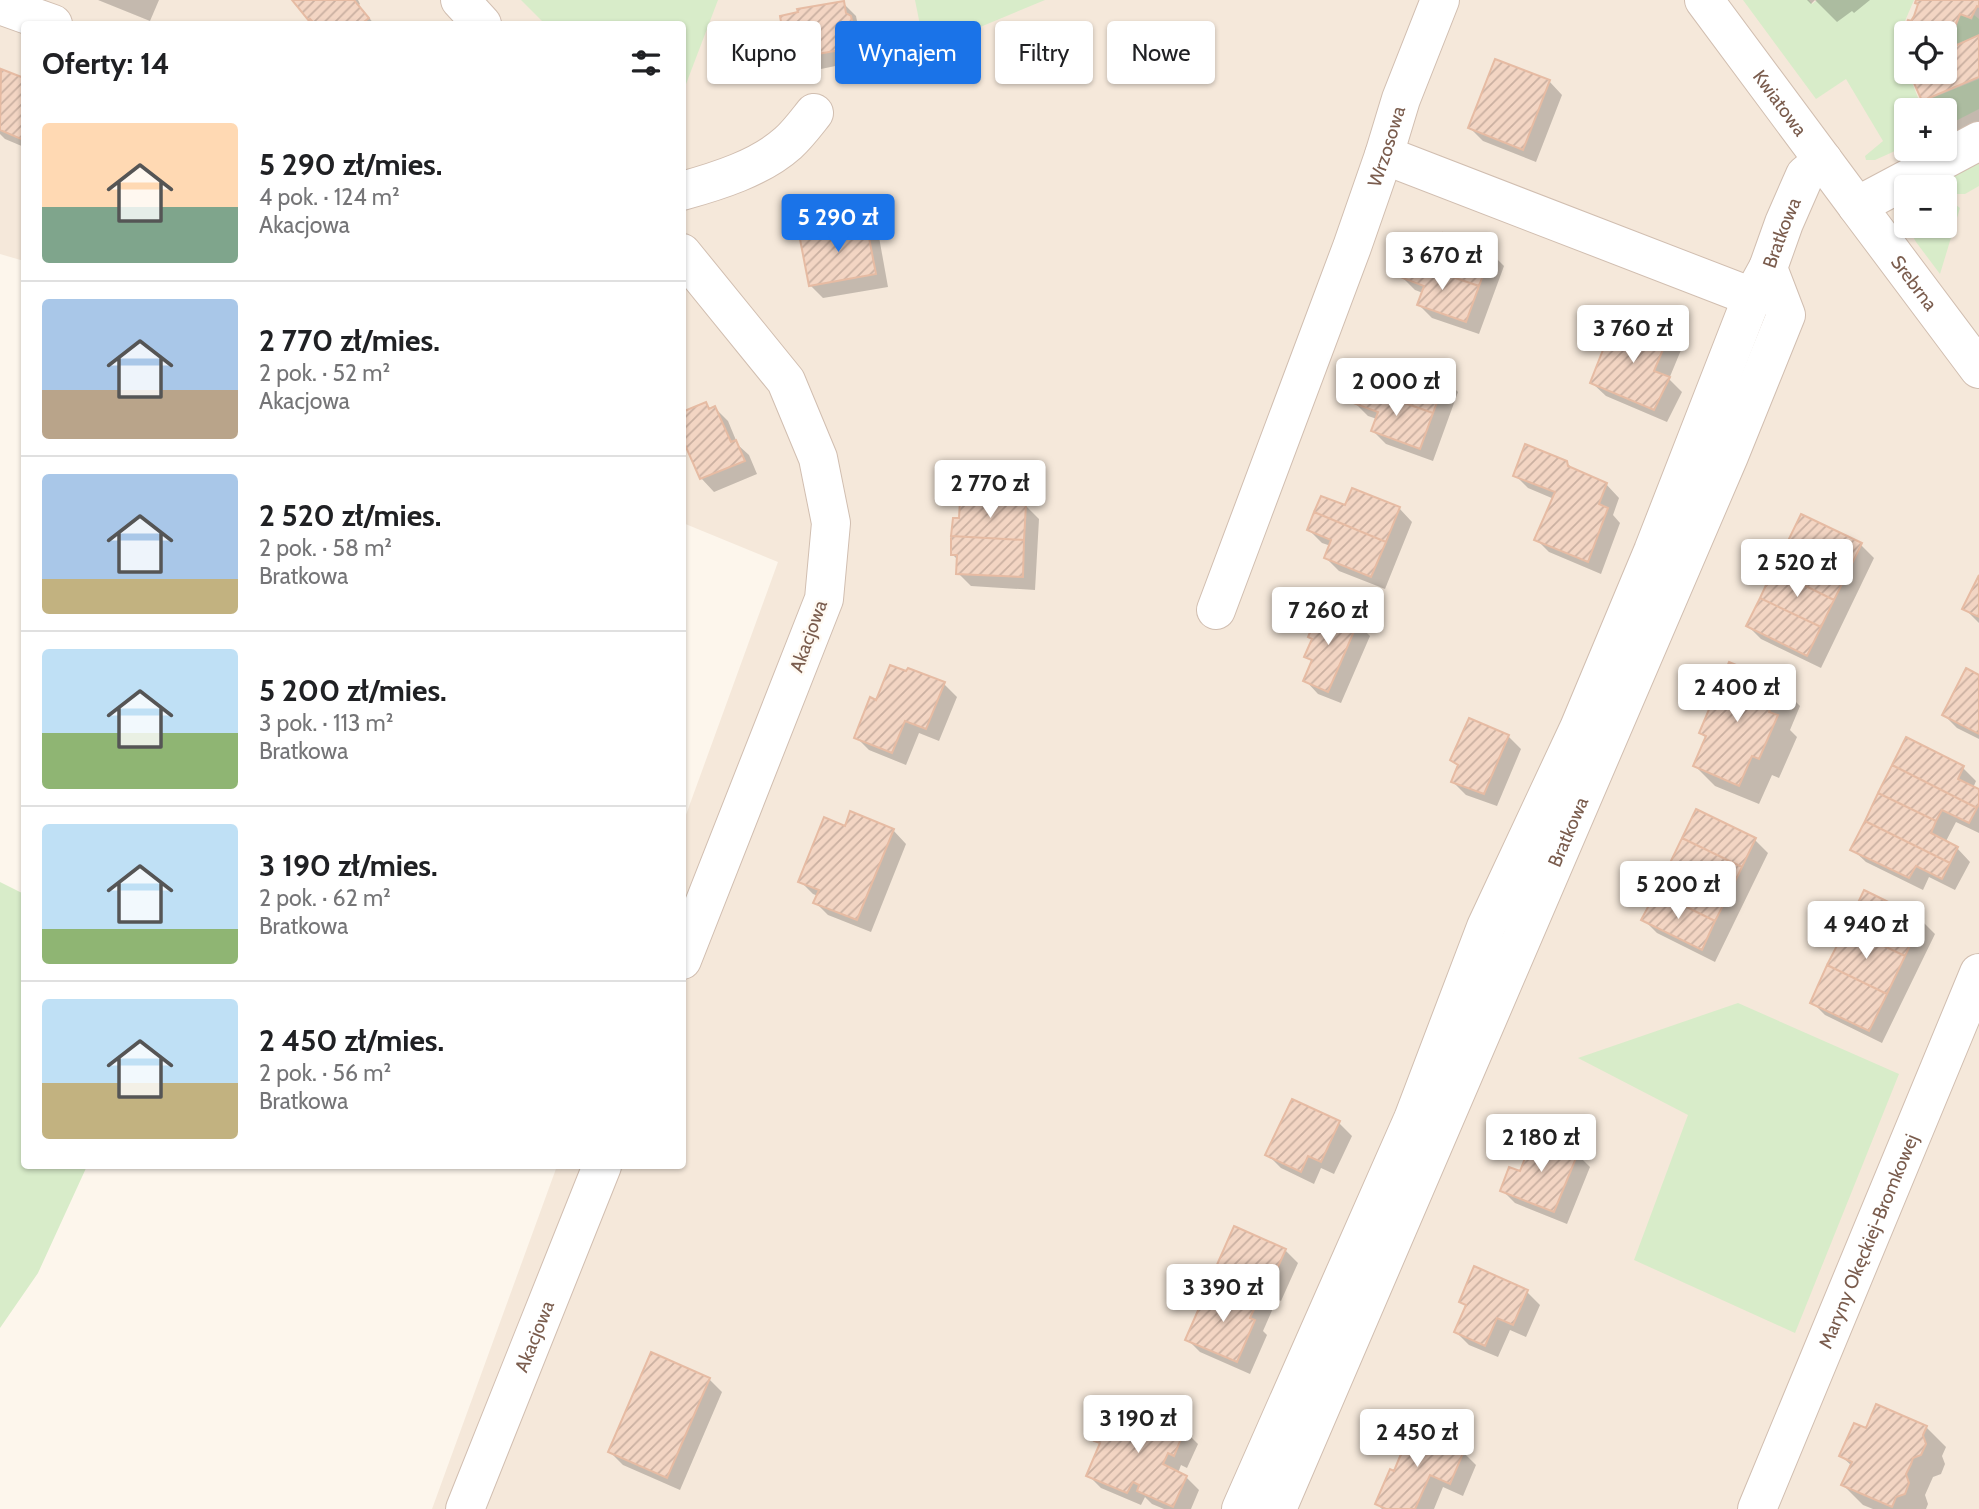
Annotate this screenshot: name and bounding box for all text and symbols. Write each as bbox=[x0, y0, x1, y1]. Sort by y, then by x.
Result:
chip: Kupno bbox=[707, 21, 821, 84]
chip: Wynajem bbox=[835, 21, 981, 84]
chip: Filtry bbox=[995, 21, 1093, 84]
chip: Nowe bbox=[1107, 21, 1215, 84]
map controls bbox=[1894, 21, 1957, 238]
button: locate bbox=[1894, 21, 1957, 84]
icon: filters bbox=[627, 44, 665, 82]
text: Oferty: 14 bbox=[42, 45, 170, 82]
street label: Kwiatowa bbox=[1748, 66, 1812, 140]
button: + bbox=[1894, 98, 1957, 161]
street label: Wrzosowa bbox=[1363, 103, 1410, 190]
text: 5 290 zł/mies. bbox=[259, 146, 442, 183]
icon: home bbox=[98, 151, 182, 235]
button: − bbox=[1894, 175, 1957, 238]
text: 4 pok. · 124 m² bbox=[259, 183, 400, 211]
pin: 5 290 zł bbox=[766, 194, 910, 254]
street label: Bratkowa bbox=[1758, 194, 1806, 271]
text: 5 290 zł bbox=[798, 203, 878, 231]
text: Akacjowa bbox=[259, 211, 350, 239]
pin: 3 670 zł bbox=[1370, 232, 1514, 292]
text: 3 670 zł bbox=[1402, 241, 1482, 269]
street label: Srebrna bbox=[1886, 251, 1942, 315]
pin: 3 760 zł bbox=[1561, 306, 1705, 365]
text: 3 760 zł bbox=[1593, 314, 1673, 342]
text: 2 770 zł/mies. bbox=[259, 322, 440, 359]
icon: home bbox=[98, 327, 182, 411]
pin: 2 000 zł bbox=[1324, 358, 1468, 418]
text: 2 pok. · 52 m² bbox=[259, 359, 390, 387]
text: 2 000 zł bbox=[1352, 367, 1440, 395]
text: Akacjowa bbox=[259, 387, 350, 415]
pin: 2 770 zł bbox=[918, 461, 1062, 520]
text: 2 770 zł bbox=[951, 469, 1029, 497]
text: 2 520 zł/mies. bbox=[259, 497, 441, 534]
icon: home bbox=[98, 502, 182, 586]
text: 2 pok. · 58 m² bbox=[259, 534, 392, 562]
pin: 2 520 zł bbox=[1725, 540, 1869, 599]
text: 2 520 zł bbox=[1757, 548, 1837, 576]
text: Bratkowa bbox=[259, 562, 348, 590]
pin: 7 260 zł bbox=[1256, 588, 1400, 647]
text: 7 260 zł bbox=[1288, 596, 1368, 624]
street label: Akacjowa bbox=[785, 597, 832, 675]
pin: 2 400 zł bbox=[1665, 664, 1809, 724]
text: 5 200 zł/mies. bbox=[259, 672, 447, 709]
text: 2 400 zł bbox=[1694, 673, 1780, 701]
icon: home bbox=[98, 677, 182, 761]
text: 3 pok. · 113 m² bbox=[259, 709, 393, 737]
text: Bratkowa bbox=[259, 737, 348, 765]
street label: Bratkowa bbox=[1543, 794, 1593, 870]
text: 3 190 zł/mies. bbox=[259, 847, 438, 884]
icon: home bbox=[98, 852, 182, 936]
pin: 5 200 zł bbox=[1606, 862, 1750, 921]
text: 5 200 zł bbox=[1636, 870, 1720, 898]
text: 2 pok. · 62 m² bbox=[259, 884, 391, 912]
pin: 4 940 zł bbox=[1794, 902, 1938, 961]
text: 4 940 zł bbox=[1824, 910, 1908, 938]
text: Bratkowa bbox=[259, 912, 348, 940]
text: 2 450 zł/mies. bbox=[259, 1022, 444, 1059]
icon: home bbox=[98, 1027, 182, 1111]
text: 2 pok. · 56 m² bbox=[259, 1059, 391, 1087]
text: Bratkowa bbox=[259, 1087, 348, 1115]
pin: 2 180 zł bbox=[1469, 1114, 1613, 1174]
text: 2 180 zł bbox=[1502, 1123, 1580, 1151]
street label: Maryny Okęckiej-Bromkowej bbox=[1814, 1131, 1923, 1352]
pin: 3 390 zł bbox=[1151, 1264, 1295, 1324]
text: 3 390 zł bbox=[1182, 1273, 1264, 1301]
street label: Akacjowa bbox=[510, 1297, 559, 1376]
pin: 3 190 zł bbox=[1066, 1396, 1210, 1455]
text: 3 190 zł bbox=[1099, 1404, 1177, 1432]
pin: 2 450 zł bbox=[1345, 1410, 1489, 1469]
text: 2 450 zł bbox=[1376, 1418, 1458, 1446]

